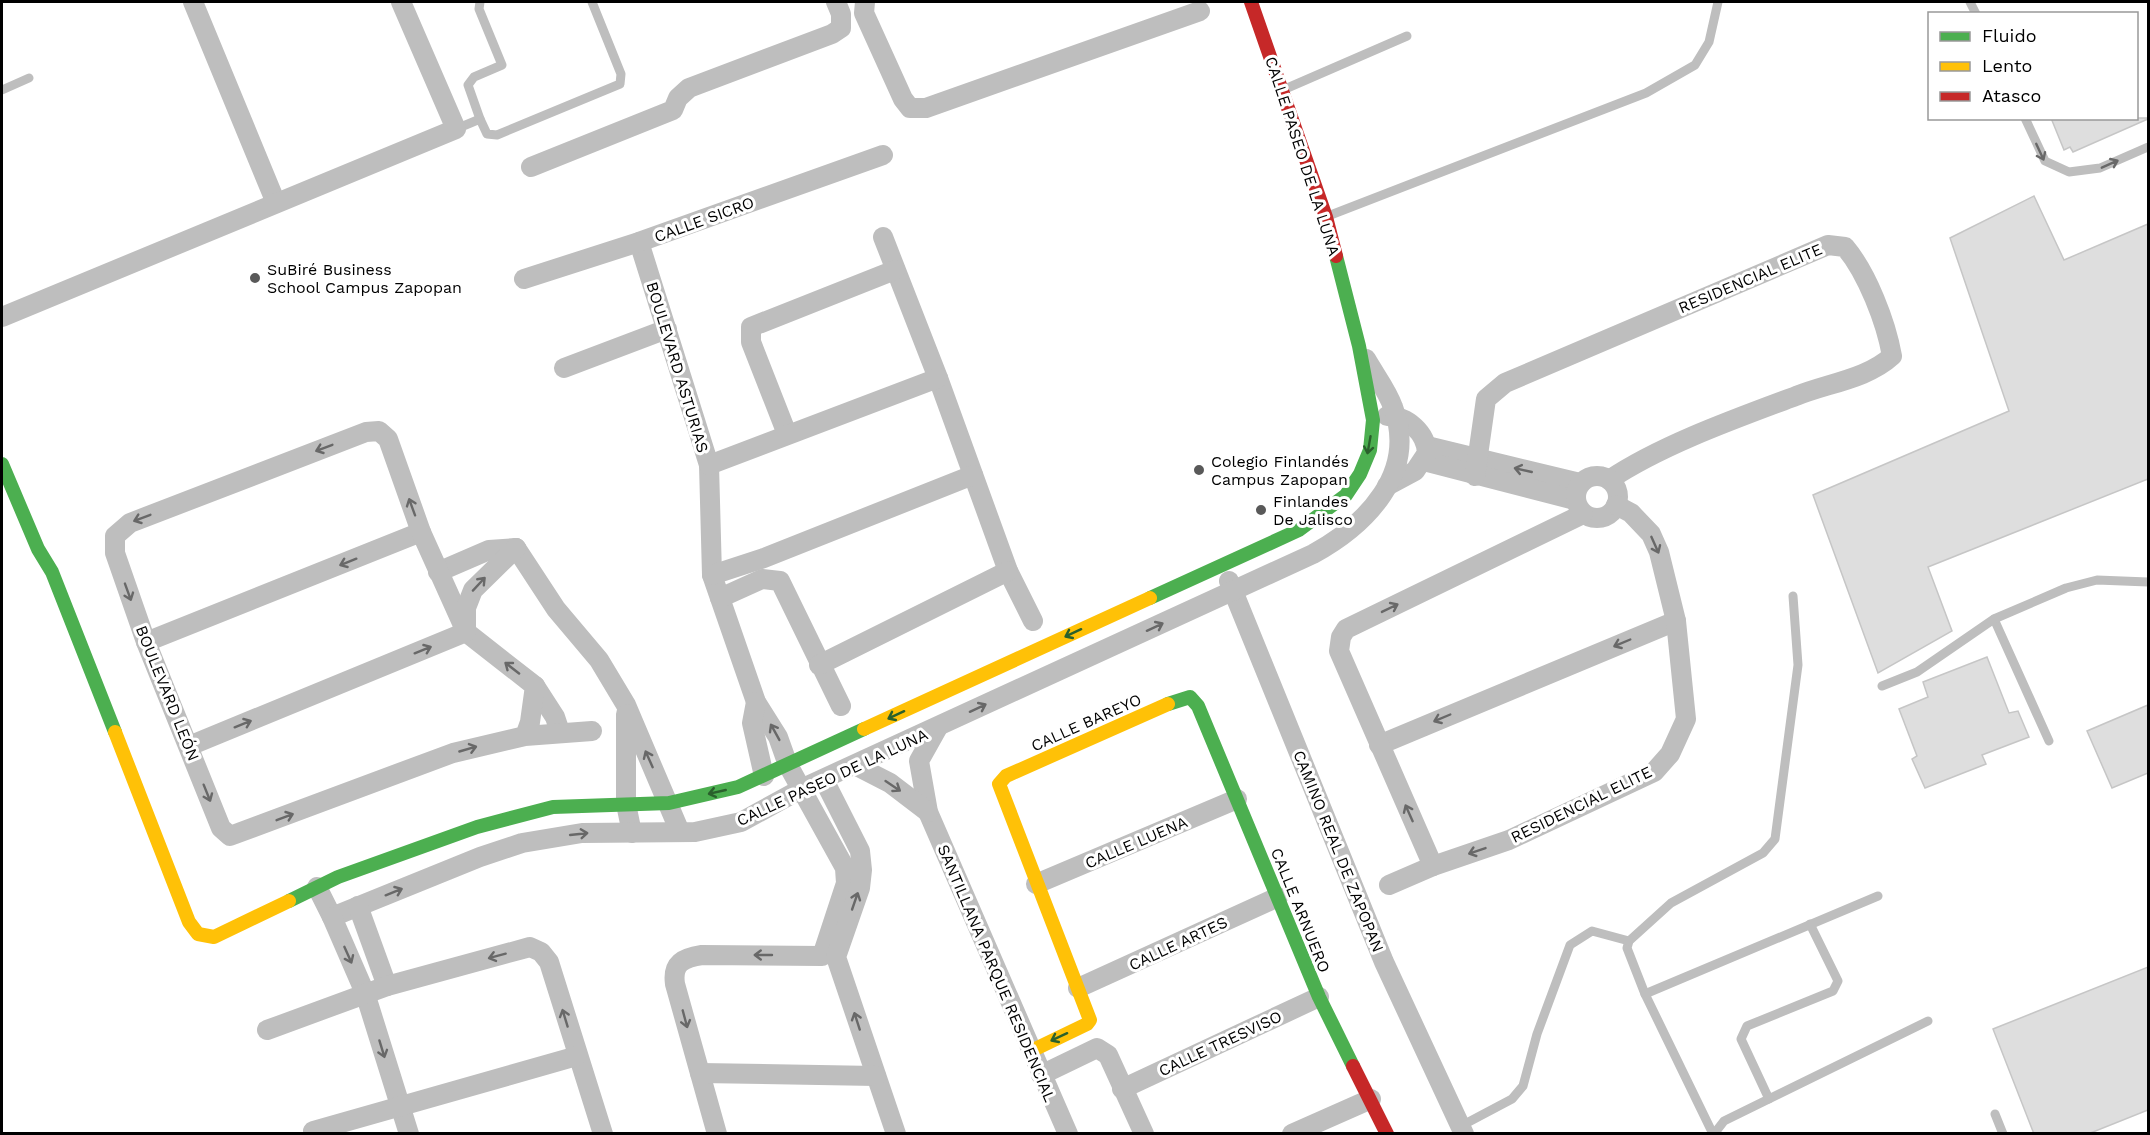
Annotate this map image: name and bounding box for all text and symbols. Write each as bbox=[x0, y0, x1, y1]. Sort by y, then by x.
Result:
legend bbox=[1928, 12, 2138, 120]
text: Fluido bbox=[1982, 25, 2036, 46]
street label: CALLE PASEO DE LA LUNA bbox=[1261, 54, 1344, 259]
text: Lento bbox=[1982, 55, 2032, 76]
text: Atasco bbox=[1982, 85, 2041, 106]
one-way arrow bbox=[2035, 142, 2047, 160]
one-way arrow bbox=[2100, 157, 2118, 169]
street label: CALLE SICRO bbox=[652, 193, 757, 246]
street label: RESIDENCIAL ELITE bbox=[1675, 240, 1825, 317]
place label: SuBiré Business School Campus Zapopan bbox=[267, 260, 462, 297]
marker: SuBiré Business School Campus Zapopan bbox=[248, 271, 262, 285]
street label: BOULEVARD ASTURIAS bbox=[642, 279, 713, 455]
one-way arrow bbox=[1363, 435, 1374, 454]
one-way arrow bbox=[315, 443, 333, 454]
place label: Colegio Finlandés Campus Zapopan bbox=[1211, 452, 1349, 489]
marker: Colegio Finlandés Campus Zapopan bbox=[1192, 463, 1206, 477]
one-way arrow bbox=[1514, 463, 1533, 475]
place label: Finlandes De Jalisco bbox=[1273, 492, 1353, 529]
one-way arrow bbox=[406, 498, 417, 516]
marker: Finlandes De Jalisco bbox=[1254, 503, 1268, 517]
one-way arrow bbox=[133, 514, 151, 525]
one-way arrow bbox=[1650, 536, 1662, 554]
one-way arrow bbox=[339, 557, 357, 568]
one-way arrow bbox=[472, 577, 486, 592]
one-way arrow bbox=[124, 582, 135, 601]
one-way arrow bbox=[1380, 601, 1398, 613]
one-way arrow bbox=[1146, 621, 1164, 632]
street label: BOULEVARD LEÓN bbox=[132, 623, 203, 764]
one-way arrow bbox=[1065, 628, 1083, 640]
one-way arrow bbox=[1614, 638, 1632, 649]
one-way arrow bbox=[414, 644, 432, 655]
one-way arrow bbox=[504, 662, 520, 675]
street label: CALLE BAREYO bbox=[1028, 690, 1144, 755]
one-way arrow bbox=[968, 702, 986, 714]
one-way arrow bbox=[887, 710, 905, 721]
one-way arrow bbox=[1434, 713, 1452, 724]
one-way arrow bbox=[233, 718, 252, 729]
one-way arrow bbox=[768, 724, 780, 741]
street label: CALLE PASEO DE LA LUNA bbox=[734, 725, 931, 830]
one-way arrow bbox=[458, 743, 477, 754]
street label: CAMINO REAL DE ZAPOPAN bbox=[1289, 748, 1388, 955]
one-way arrow bbox=[643, 751, 654, 769]
street label: RESIDENCIAL ELITE bbox=[1508, 762, 1655, 847]
one-way arrow bbox=[884, 780, 900, 792]
one-way arrow bbox=[202, 783, 213, 802]
one-way arrow bbox=[708, 787, 728, 798]
one-way arrow bbox=[1403, 804, 1414, 822]
one-way arrow bbox=[275, 811, 294, 822]
street label: CALLE LUENA bbox=[1082, 812, 1191, 873]
one-way arrow bbox=[569, 828, 589, 839]
street label: SANTILLANA PARQUE RESIDENCIAL bbox=[934, 842, 1060, 1105]
street label: CALLE ARNUERO bbox=[1267, 845, 1334, 975]
one-way arrow bbox=[1468, 847, 1487, 858]
one-way arrow bbox=[384, 886, 403, 897]
one-way arrow bbox=[851, 893, 862, 911]
street label: CALLE ARTES bbox=[1126, 912, 1231, 975]
one-way arrow bbox=[343, 945, 354, 964]
one-way arrow bbox=[754, 949, 774, 961]
one-way arrow bbox=[488, 951, 507, 962]
street label: CALLE TRESVISO bbox=[1156, 1007, 1285, 1080]
one-way arrow bbox=[559, 1009, 570, 1028]
one-way arrow bbox=[679, 1009, 691, 1028]
one-way arrow bbox=[851, 1012, 862, 1031]
one-way arrow bbox=[1051, 1032, 1069, 1044]
one-way arrow bbox=[377, 1039, 388, 1058]

